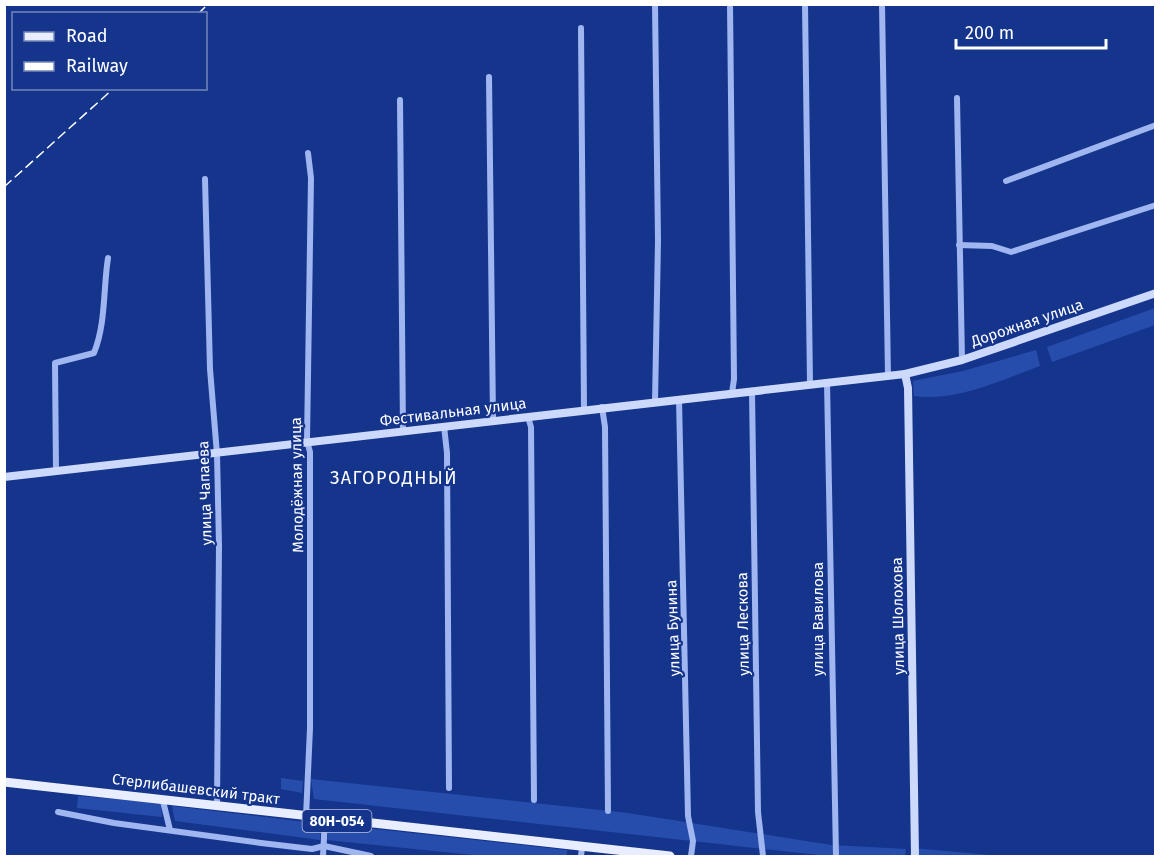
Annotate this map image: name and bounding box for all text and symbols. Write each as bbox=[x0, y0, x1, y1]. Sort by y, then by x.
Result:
legend bbox=[12, 12, 207, 90]
scale bar bbox=[956, 12, 1106, 50]
text: 200 m bbox=[965, 22, 1014, 44]
text: Road bbox=[66, 25, 108, 47]
text: Railway bbox=[66, 55, 128, 77]
street label: Дорожная улица bbox=[968, 295, 1085, 351]
street label: Фестивальная улица bbox=[379, 394, 527, 430]
street label: Молодёжная улица bbox=[287, 417, 307, 553]
street label: улица Чапаева bbox=[194, 440, 216, 546]
district label: ЗАГОРОДНЫЙ bbox=[330, 467, 458, 489]
street label: улица Шолохова bbox=[888, 557, 908, 675]
street label: улица Вавилова bbox=[809, 562, 827, 676]
street label: улица Лескова bbox=[733, 572, 753, 676]
street label: улица Бунина bbox=[662, 579, 684, 677]
street label: Стерлибашевский тракт bbox=[111, 770, 281, 808]
road number: 80Н-054 bbox=[302, 810, 372, 832]

